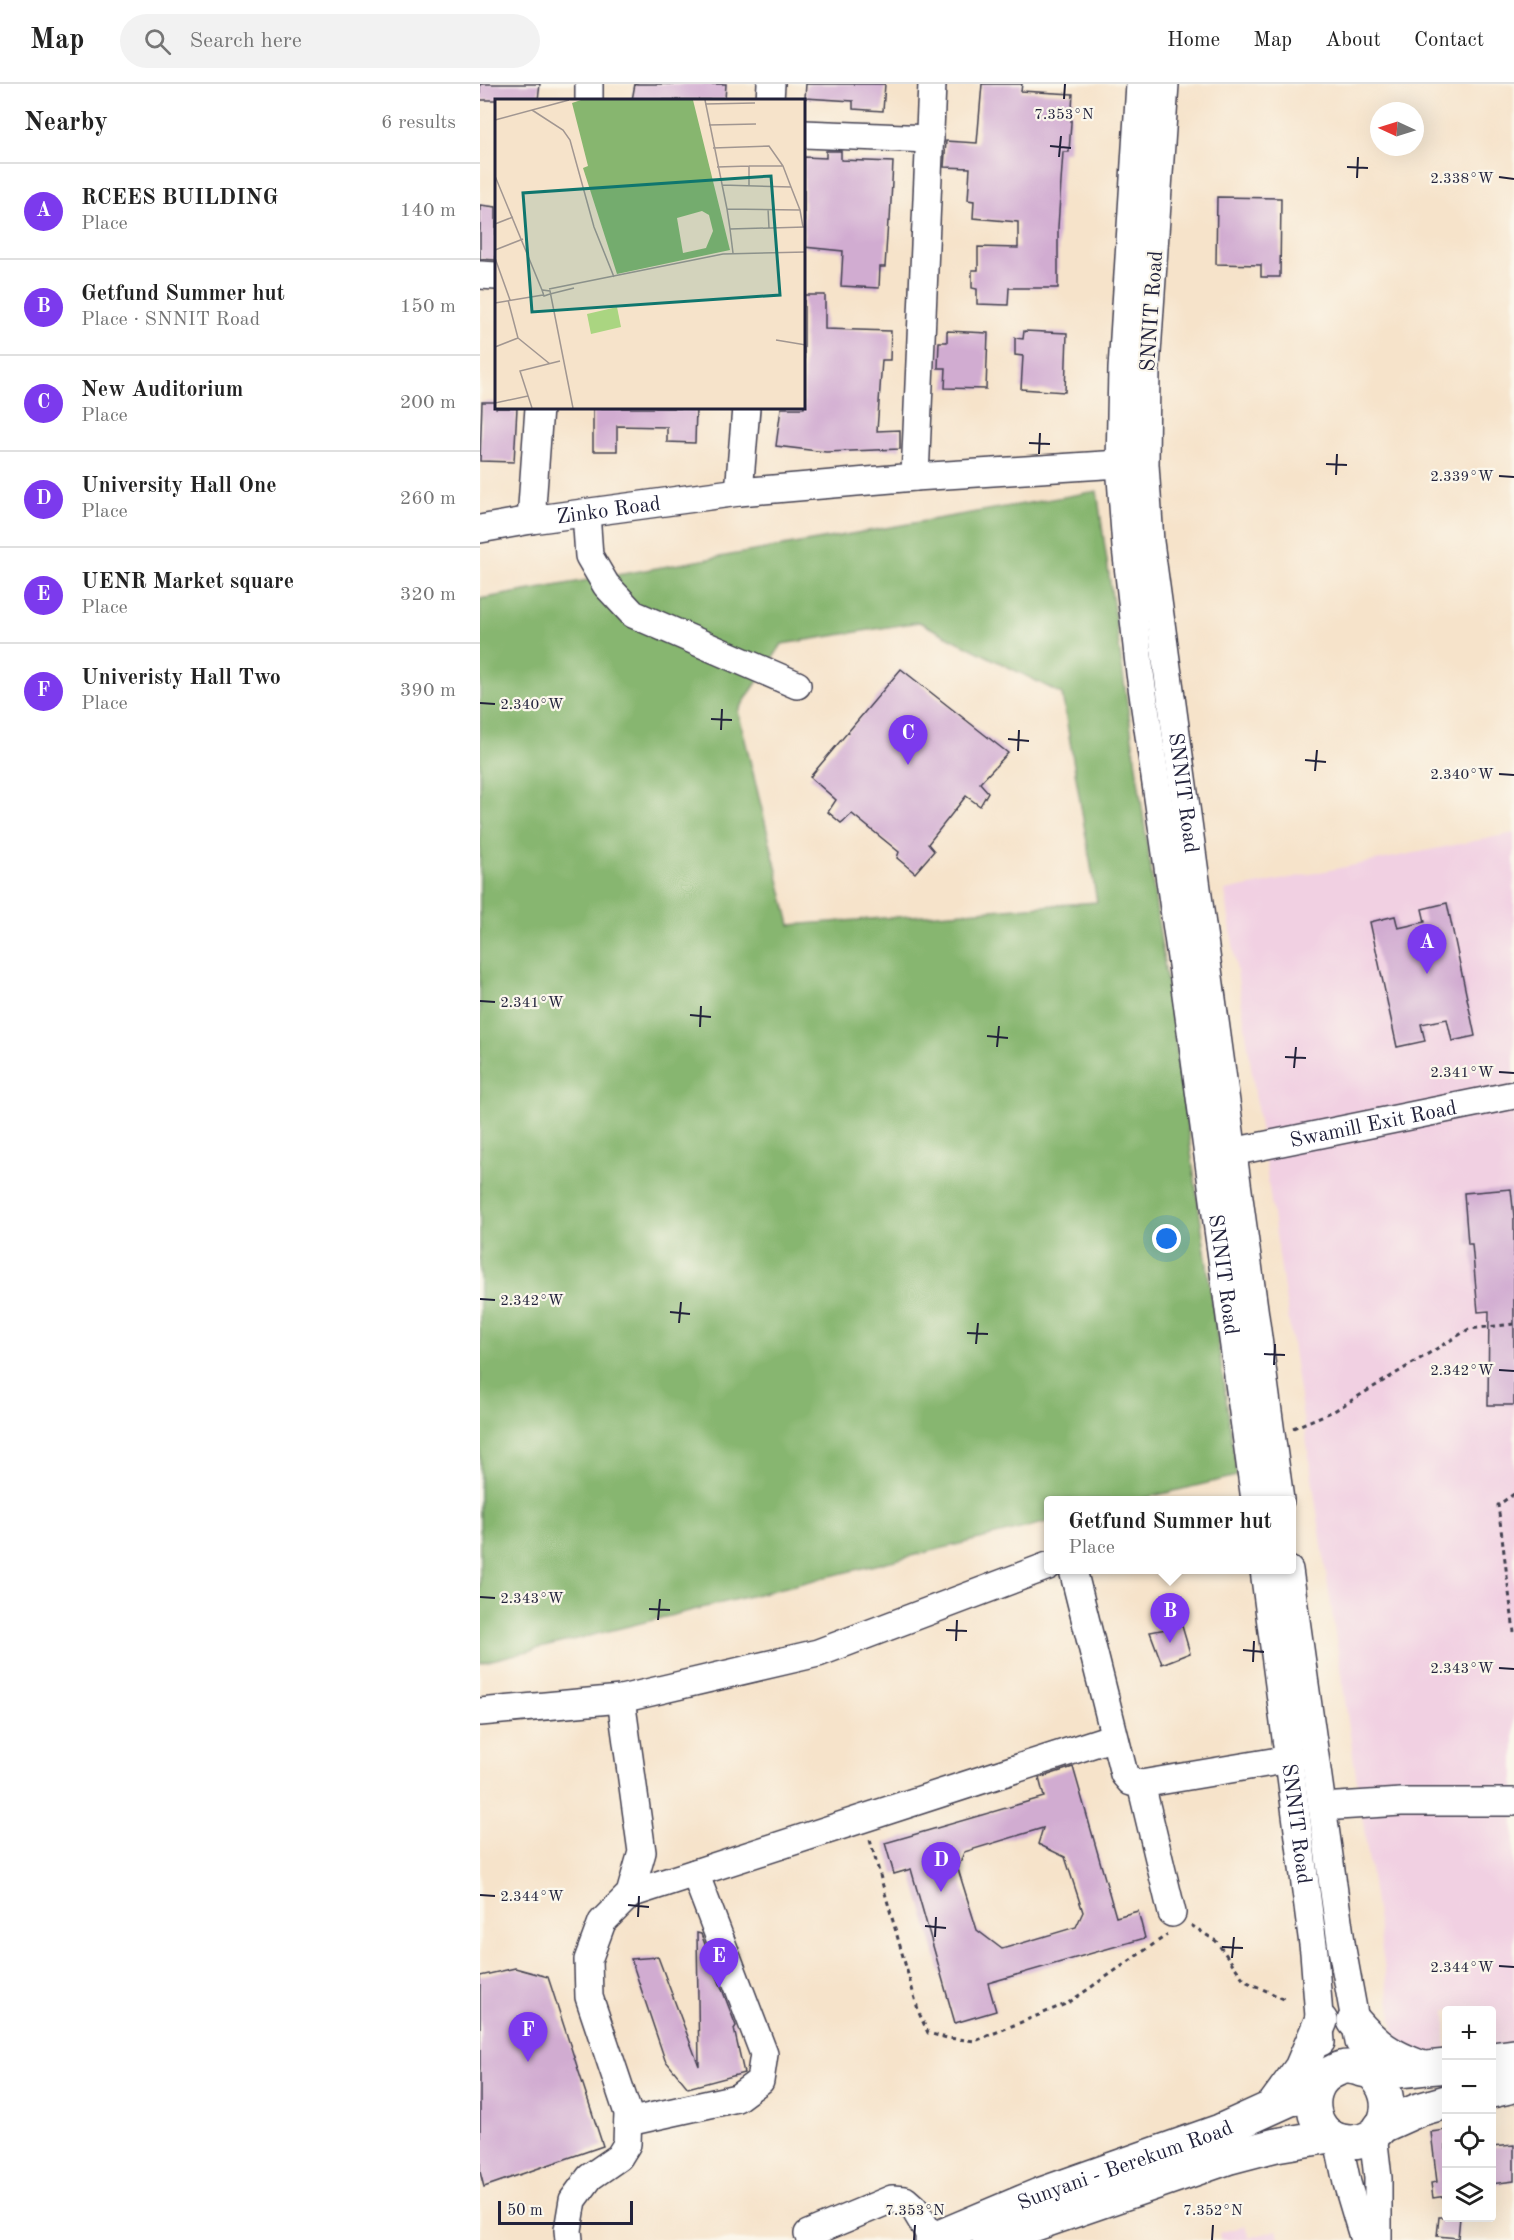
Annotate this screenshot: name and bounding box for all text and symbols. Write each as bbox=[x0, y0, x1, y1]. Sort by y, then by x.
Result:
search box bbox=[120, 14, 540, 68]
icon: search bbox=[141, 25, 174, 58]
text: Map bbox=[30, 27, 84, 55]
text: Search here bbox=[189, 30, 302, 52]
text: Home bbox=[1167, 30, 1220, 51]
text: Map bbox=[1253, 30, 1292, 51]
text: About bbox=[1325, 30, 1381, 51]
text: Contact bbox=[1414, 30, 1484, 51]
inset map bbox=[495, 99, 806, 410]
north arrow bbox=[1370, 102, 1424, 156]
text: 7.353°N bbox=[1034, 108, 1094, 123]
text: Nearby bbox=[24, 110, 108, 136]
text: 6 results bbox=[381, 113, 456, 133]
text: 2.338°W bbox=[1430, 172, 1494, 187]
text: RCEES BUILDING bbox=[81, 187, 278, 209]
text: A bbox=[36, 201, 51, 221]
text: 140 m bbox=[400, 201, 456, 221]
text: Place bbox=[81, 214, 128, 234]
street label: SNNIT Road bbox=[1138, 250, 1167, 372]
text: Getfund Summer hut bbox=[81, 283, 285, 305]
text: B bbox=[36, 297, 51, 317]
text: 150 m bbox=[400, 297, 456, 317]
text: Place · SNNIT Road bbox=[81, 310, 260, 330]
text: New Auditorium bbox=[81, 379, 243, 401]
text: C bbox=[37, 393, 50, 413]
text: 200 m bbox=[400, 393, 456, 413]
text: Place bbox=[81, 406, 128, 426]
text: 2.339°W bbox=[1430, 470, 1494, 485]
text: University Hall One bbox=[81, 475, 277, 497]
text: D bbox=[36, 489, 51, 509]
text: 260 m bbox=[400, 489, 456, 509]
street label: Zinko Road bbox=[555, 494, 662, 528]
text: Place bbox=[81, 502, 128, 522]
text: UENR Market square bbox=[81, 571, 294, 593]
text: E bbox=[37, 585, 50, 605]
text: 320 m bbox=[400, 585, 456, 605]
text: Place bbox=[81, 598, 128, 618]
text: Univeristy Hall Two bbox=[81, 667, 281, 689]
text: F bbox=[37, 681, 50, 701]
text: 390 m bbox=[400, 681, 456, 701]
text: Place bbox=[81, 694, 128, 714]
text: 2.340°W bbox=[500, 698, 564, 713]
pin: C bbox=[888, 716, 928, 765]
street label: SNNIT Road bbox=[1164, 732, 1201, 855]
text: 2.340°W bbox=[1430, 768, 1494, 783]
pin: A bbox=[1408, 924, 1446, 974]
text: 2.341°W bbox=[500, 996, 564, 1011]
text: 2.341°W bbox=[1430, 1066, 1494, 1081]
street label: Swamill Exit Road bbox=[1288, 1098, 1459, 1152]
street label: SNNIT Road bbox=[1204, 1213, 1241, 1336]
your location bbox=[1152, 1224, 1181, 1253]
text: 2.342°W bbox=[500, 1294, 564, 1309]
text: 2.342°W bbox=[1430, 1364, 1494, 1379]
popup bbox=[1044, 1496, 1296, 1574]
text: Getfund Summer hut bbox=[1068, 1511, 1272, 1533]
text: Place bbox=[1068, 1538, 1115, 1558]
text: 2.343°W bbox=[500, 1592, 564, 1607]
pin: B bbox=[1150, 1594, 1190, 1643]
text: 2.343°W bbox=[1430, 1662, 1494, 1677]
street label: SNNIT Road bbox=[1277, 1763, 1314, 1886]
pin: D bbox=[922, 1842, 960, 1892]
text: 2.344°W bbox=[500, 1890, 564, 1905]
pin: E bbox=[700, 1938, 738, 1988]
text: 2.344°W bbox=[1430, 1961, 1494, 1976]
map controls bbox=[1442, 2006, 1496, 2222]
button: + bbox=[1442, 2006, 1496, 2060]
pin: F bbox=[508, 2012, 548, 2062]
button: − bbox=[1442, 2060, 1496, 2114]
button: locate bbox=[1442, 2114, 1496, 2168]
street label: Sunyani - Berekum Road bbox=[1015, 2118, 1236, 2215]
button: layers bbox=[1442, 2168, 1496, 2222]
scale bar bbox=[498, 2198, 633, 2226]
text: 50 m bbox=[507, 2203, 543, 2219]
text: 7.353°N bbox=[885, 2204, 945, 2219]
text: 7.352°N bbox=[1183, 2204, 1243, 2219]

